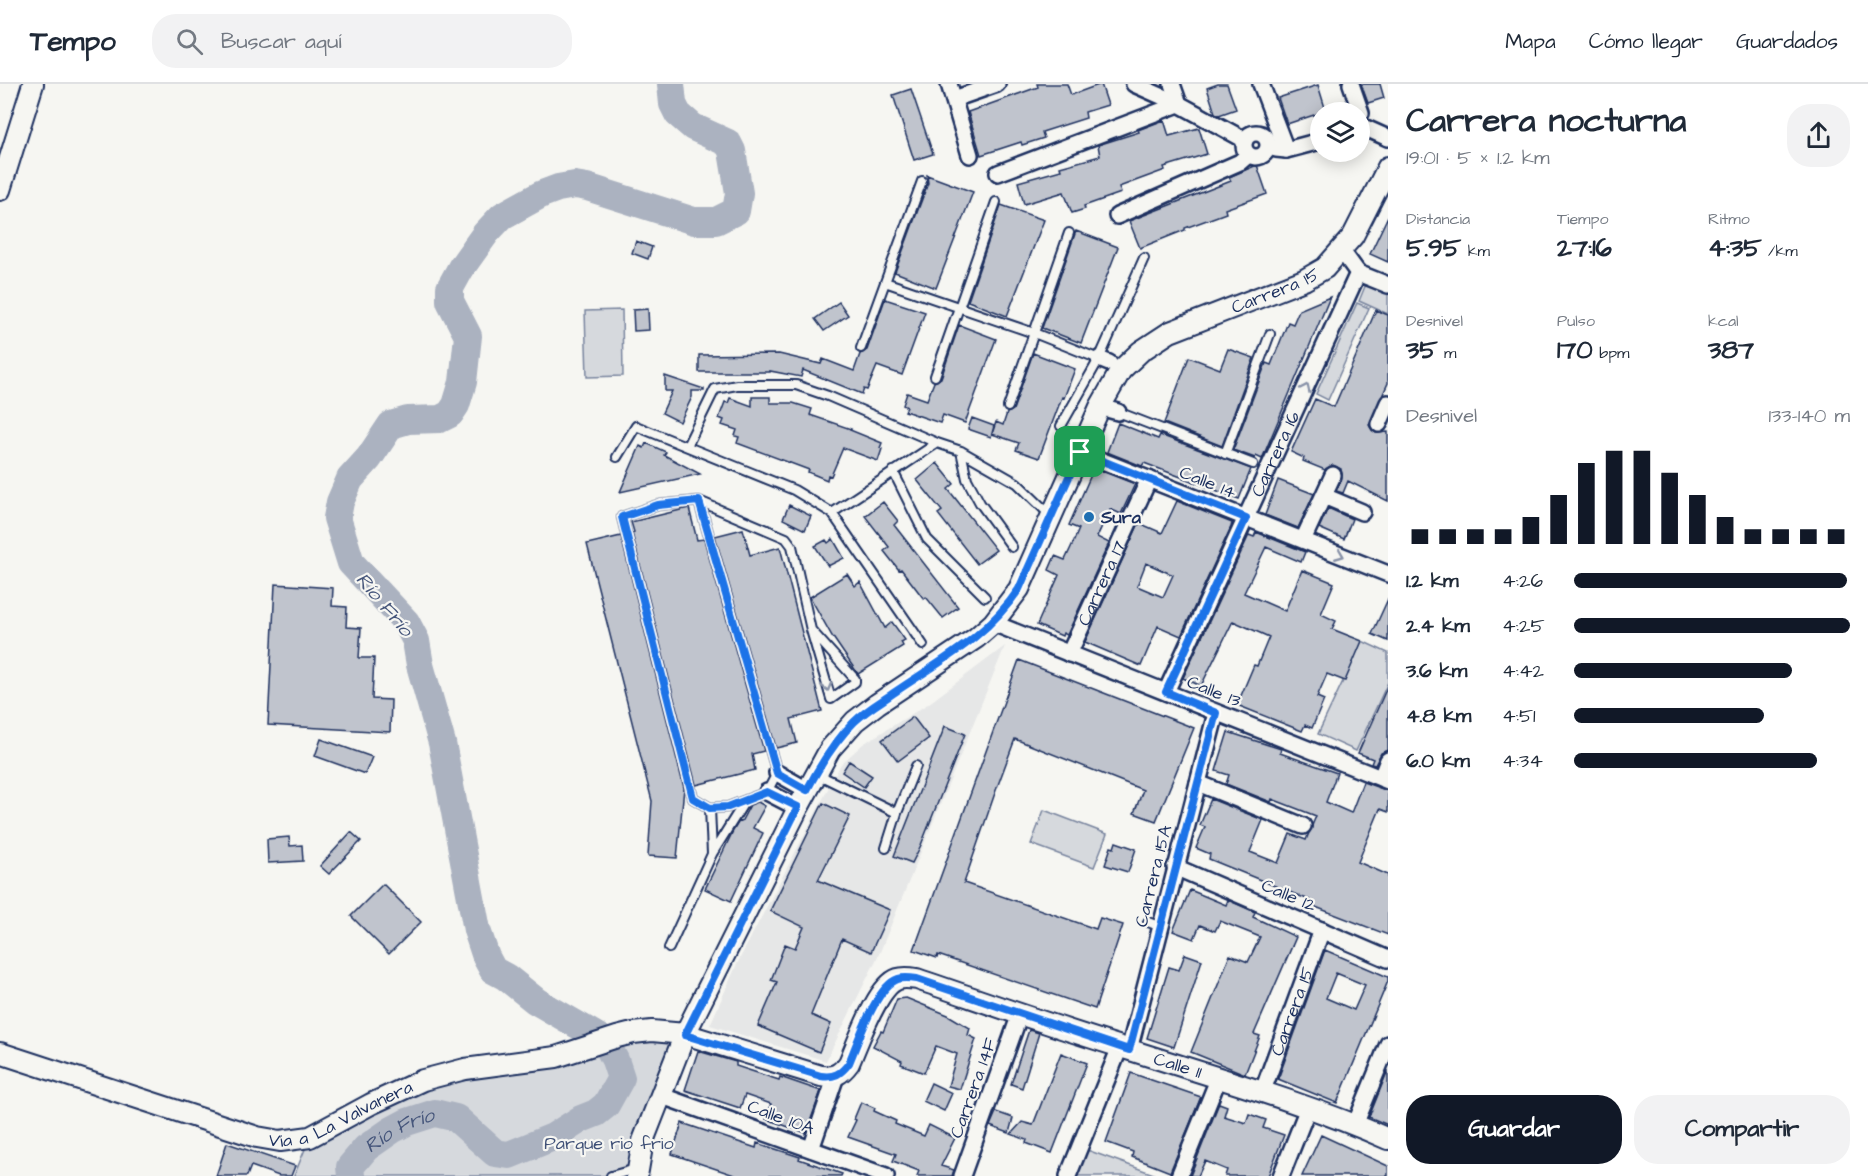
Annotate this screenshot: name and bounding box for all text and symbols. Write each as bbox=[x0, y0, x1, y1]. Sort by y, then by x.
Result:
search box bbox=[152, 14, 572, 68]
text: Tempo bbox=[30, 22, 116, 61]
icon: search bbox=[173, 25, 206, 58]
text: Buscar aquí bbox=[221, 26, 342, 57]
text: Mapa bbox=[1505, 27, 1556, 56]
text: Cómo llegar bbox=[1589, 27, 1703, 56]
text: Guardados bbox=[1736, 27, 1838, 56]
text: Carrera nocturna bbox=[1406, 98, 1686, 144]
map controls bbox=[1310, 102, 1370, 162]
button: layers bbox=[1310, 102, 1370, 162]
button: share bbox=[1787, 104, 1850, 167]
text: 19:01 · 5 × 1.2 km bbox=[1406, 144, 1550, 172]
text: Distancia bbox=[1406, 208, 1470, 230]
text: Tiempo bbox=[1557, 208, 1608, 230]
text: Ritmo bbox=[1708, 208, 1750, 230]
text: 5.95 bbox=[1406, 230, 1461, 266]
text: 27:16 bbox=[1557, 230, 1612, 266]
text: 4:35 bbox=[1708, 230, 1762, 266]
text: km bbox=[1461, 240, 1490, 262]
text: /km bbox=[1762, 240, 1798, 262]
street label: Carrera 15 bbox=[1228, 262, 1324, 320]
text: Desnivel bbox=[1406, 310, 1463, 332]
text: Pulso bbox=[1557, 310, 1595, 332]
text: kcal bbox=[1708, 310, 1739, 332]
text: 35 bbox=[1406, 332, 1438, 368]
text: 170 bbox=[1557, 332, 1593, 368]
text: 387 bbox=[1708, 332, 1754, 368]
text: m bbox=[1438, 342, 1457, 364]
text: bpm bbox=[1593, 342, 1629, 364]
one-way arrow bbox=[1298, 384, 1310, 395]
text: Desnivel bbox=[1406, 402, 1477, 430]
text: 133–140 m bbox=[1769, 402, 1850, 430]
street label: Carrera 16 bbox=[1245, 407, 1306, 501]
pin bbox=[1054, 426, 1105, 477]
icon: arrive bbox=[1063, 435, 1096, 468]
street label: Calle 14 bbox=[1176, 460, 1240, 505]
place label: Sura bbox=[1100, 505, 1142, 530]
marker: Sura bbox=[1082, 510, 1096, 524]
street label: Carrera 17 bbox=[1072, 537, 1132, 630]
one-way arrow bbox=[1334, 548, 1345, 560]
water label: Río Frío bbox=[349, 567, 420, 644]
text: 1.2 km bbox=[1406, 567, 1459, 595]
text: 4:26 bbox=[1502, 567, 1543, 595]
text: 2.4 km bbox=[1406, 612, 1470, 640]
text: 4:25 bbox=[1502, 612, 1545, 640]
text: 3.6 km bbox=[1406, 657, 1467, 685]
text: 4:42 bbox=[1502, 657, 1544, 685]
street label: Calle 13 bbox=[1183, 669, 1244, 714]
one-way arrow bbox=[820, 681, 832, 691]
text: 4.8 km bbox=[1406, 702, 1471, 730]
text: 4:51 bbox=[1502, 702, 1536, 730]
text: 6.0 km bbox=[1406, 747, 1470, 775]
text: 4:34 bbox=[1502, 747, 1543, 775]
street label: Carrera 15A bbox=[1129, 822, 1178, 930]
street label: Calle 12 bbox=[1258, 873, 1321, 918]
street label: Carrera 15 bbox=[1265, 963, 1320, 1059]
street label: Carrera 14F bbox=[944, 1034, 1003, 1142]
street label: Calle 11 bbox=[1150, 1046, 1205, 1085]
street label: Vía a La Valvanera bbox=[267, 1075, 417, 1154]
street label: Calle 10A bbox=[744, 1094, 818, 1141]
button: Guardar bbox=[1406, 1095, 1622, 1164]
button: Compartir bbox=[1634, 1095, 1850, 1164]
water label: Río Frío bbox=[359, 1101, 439, 1160]
park label: Parque rio frio bbox=[544, 1131, 674, 1156]

